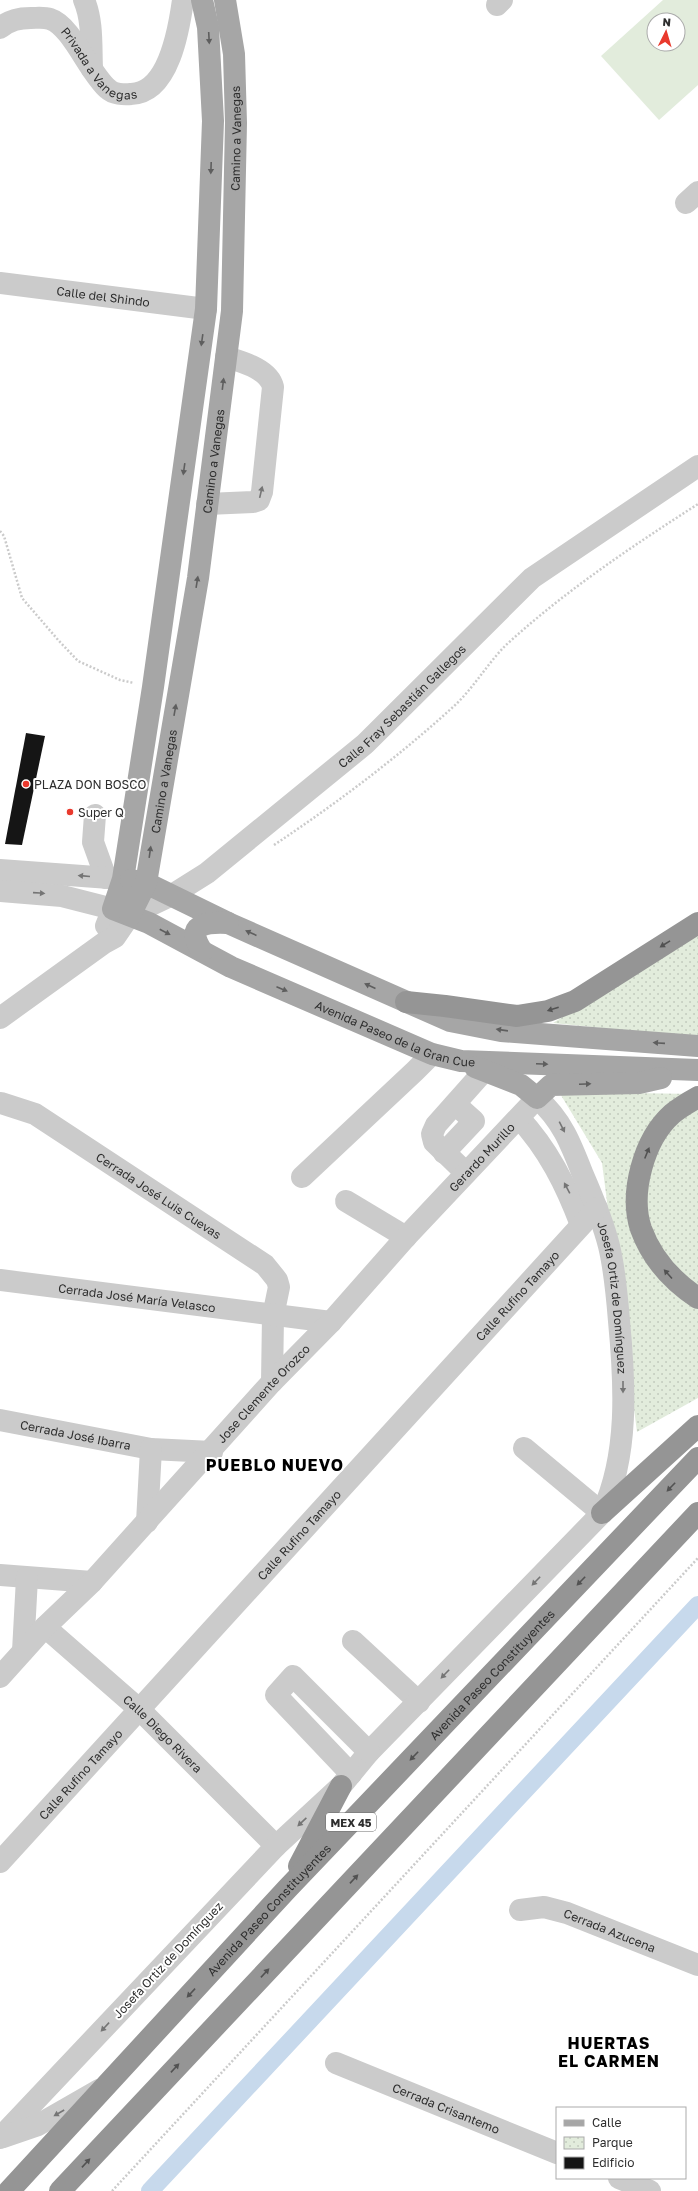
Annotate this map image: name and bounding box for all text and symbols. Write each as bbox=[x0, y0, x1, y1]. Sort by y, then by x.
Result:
north arrow bbox=[646, 12, 686, 52]
text: N bbox=[662, 15, 672, 28]
street label: Privada a Vanegas bbox=[58, 24, 138, 102]
one-way arrow bbox=[205, 32, 212, 44]
street label: Camino a Vanegas bbox=[227, 86, 244, 191]
one-way arrow bbox=[208, 162, 214, 175]
street label: Calle del Shindo bbox=[56, 283, 151, 309]
one-way arrow bbox=[199, 334, 205, 346]
one-way arrow bbox=[220, 378, 226, 390]
street label: Camino a Vanegas bbox=[199, 408, 227, 514]
one-way arrow bbox=[181, 463, 187, 475]
one-way arrow bbox=[259, 486, 265, 498]
one-way arrow bbox=[194, 576, 200, 588]
street label: Calle Fray Sebastián Gallegos bbox=[335, 641, 469, 771]
one-way arrow bbox=[172, 704, 178, 716]
street label: Camino a Vanegas bbox=[147, 728, 180, 834]
place label: PLAZA DON BOSCO bbox=[34, 777, 146, 792]
marker: PLAZA DON BOSCO bbox=[21, 779, 31, 789]
place label: Super Q bbox=[78, 805, 124, 820]
marker: Super Q bbox=[65, 807, 75, 817]
one-way arrow bbox=[147, 846, 153, 858]
one-way arrow bbox=[78, 872, 90, 879]
one-way arrow bbox=[33, 889, 45, 896]
one-way arrow bbox=[160, 929, 171, 935]
one-way arrow bbox=[245, 930, 257, 936]
one-way arrow bbox=[660, 940, 670, 948]
one-way arrow bbox=[365, 983, 376, 989]
one-way arrow bbox=[277, 986, 288, 992]
street label: Avenida Paseo de la Gran Cue bbox=[313, 997, 475, 1069]
one-way arrow bbox=[546, 1006, 558, 1012]
one-way arrow bbox=[496, 1027, 508, 1033]
one-way arrow bbox=[653, 1039, 665, 1046]
one-way arrow bbox=[536, 1061, 549, 1067]
one-way arrow bbox=[579, 1081, 592, 1087]
street label: Gerardo Murillo bbox=[445, 1119, 518, 1195]
one-way arrow bbox=[559, 1121, 565, 1133]
one-way arrow bbox=[645, 1147, 651, 1159]
street label: Cerrada José Luis Cuevas bbox=[93, 1149, 224, 1242]
one-way arrow bbox=[563, 1182, 570, 1194]
street label: Josefa Ortiz de Domínguez bbox=[595, 1219, 630, 1374]
street label: Calle Rufino Tamayo bbox=[472, 1247, 562, 1344]
one-way arrow bbox=[664, 1269, 673, 1278]
street label: Cerrada José María Velasco bbox=[57, 1280, 216, 1315]
street label: Jose Clemente Orozco bbox=[214, 1341, 313, 1446]
one-way arrow bbox=[619, 1381, 626, 1393]
street label: Cerrada José Ibarra bbox=[19, 1417, 132, 1453]
district label: PUEBLO NUEVO bbox=[206, 1455, 344, 1475]
one-way arrow bbox=[667, 1482, 676, 1491]
street label: Calle Rufino Tamayo bbox=[254, 1487, 344, 1583]
one-way arrow bbox=[531, 1576, 541, 1586]
one-way arrow bbox=[577, 1576, 586, 1586]
street label: Avenida Paseo Constituyentes bbox=[426, 1606, 557, 1743]
one-way arrow bbox=[440, 1669, 450, 1679]
street label: Calle Diego Rivera bbox=[120, 1691, 206, 1776]
street label: Calle Rufino Tamayo bbox=[35, 1726, 125, 1822]
one-way arrow bbox=[410, 1751, 419, 1761]
road number: MEX 45 bbox=[326, 1813, 376, 1831]
one-way arrow bbox=[297, 1817, 307, 1826]
street label: Avenida Paseo Constituyentes bbox=[204, 1840, 334, 1979]
one-way arrow bbox=[349, 1874, 359, 1884]
street label: Josefa Ortiz de Domínguez bbox=[110, 1899, 226, 2021]
street label: Cerrada Azucena bbox=[562, 1905, 658, 1955]
one-way arrow bbox=[260, 1968, 269, 1978]
one-way arrow bbox=[186, 1988, 196, 1998]
one-way arrow bbox=[101, 2022, 110, 2031]
district label: HUERTAS EL CARMEN bbox=[558, 2033, 660, 2071]
one-way arrow bbox=[171, 2063, 180, 2073]
street label: Cerrada Crisantemo bbox=[390, 2079, 502, 2136]
legend bbox=[556, 2107, 686, 2179]
one-way arrow bbox=[53, 2109, 65, 2116]
text: Calle bbox=[592, 2115, 622, 2130]
text: Parque bbox=[592, 2135, 633, 2150]
text: Edificio bbox=[592, 2155, 634, 2170]
one-way arrow bbox=[82, 2158, 91, 2168]

